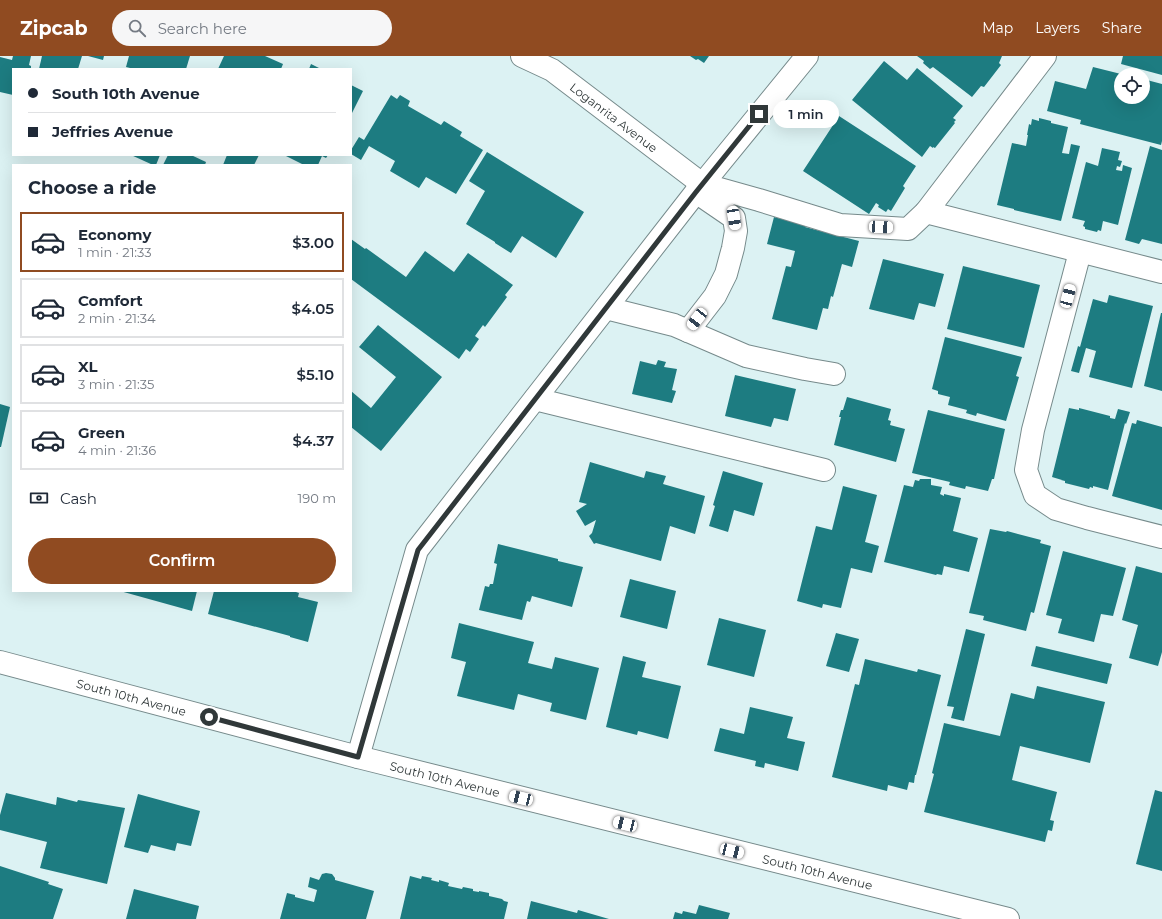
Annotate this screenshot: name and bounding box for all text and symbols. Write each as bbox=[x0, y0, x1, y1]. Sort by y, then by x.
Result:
search box bbox=[112, 10, 392, 46]
text: Zipcab bbox=[20, 17, 88, 40]
icon: search bbox=[126, 17, 148, 39]
text: Search here bbox=[158, 19, 247, 38]
text: Map bbox=[982, 19, 1013, 37]
text: Layers bbox=[1035, 19, 1080, 37]
text: Share bbox=[1102, 19, 1142, 37]
map controls bbox=[1114, 68, 1150, 104]
button: locate bbox=[1114, 68, 1150, 104]
street label: Loganrita Avenue bbox=[567, 79, 661, 155]
text: South 10th Avenue bbox=[52, 84, 200, 103]
callout: 1 min bbox=[773, 100, 839, 128]
route end bbox=[750, 105, 768, 123]
text: 1 min bbox=[789, 106, 823, 122]
text: Jeffries Avenue bbox=[52, 122, 173, 141]
text: Choose a ride bbox=[28, 177, 156, 199]
car bbox=[726, 205, 742, 231]
car bbox=[869, 220, 893, 234]
icon: car bbox=[30, 224, 66, 260]
text: Economy bbox=[78, 225, 151, 244]
text: $3.00 bbox=[292, 233, 334, 252]
text: 1 min · 21:33 bbox=[78, 244, 152, 260]
car bbox=[1059, 283, 1077, 309]
icon: car bbox=[30, 290, 66, 326]
text: Comfort bbox=[78, 291, 143, 310]
text: $4.05 bbox=[292, 299, 334, 318]
car bbox=[685, 306, 709, 332]
text: 2 min · 21:34 bbox=[78, 310, 156, 326]
icon: car bbox=[30, 356, 66, 392]
text: XL bbox=[78, 357, 97, 376]
text: $5.10 bbox=[297, 365, 334, 384]
text: 3 min · 21:35 bbox=[78, 376, 154, 392]
icon: car bbox=[30, 422, 66, 458]
text: Green bbox=[78, 423, 125, 442]
text: $4.37 bbox=[292, 431, 334, 450]
text: 4 min · 21:36 bbox=[78, 442, 156, 458]
icon: cash bbox=[28, 487, 50, 509]
text: Cash bbox=[60, 489, 97, 508]
text: 190 m bbox=[298, 490, 336, 506]
button: Confirm bbox=[28, 538, 336, 584]
street label: South 10th Avenue bbox=[75, 675, 188, 719]
route start bbox=[200, 708, 218, 726]
street label: South 10th Avenue bbox=[388, 758, 502, 800]
car bbox=[508, 789, 534, 807]
car bbox=[612, 815, 638, 833]
car bbox=[719, 842, 745, 860]
street label: South 10th Avenue bbox=[761, 851, 874, 892]

